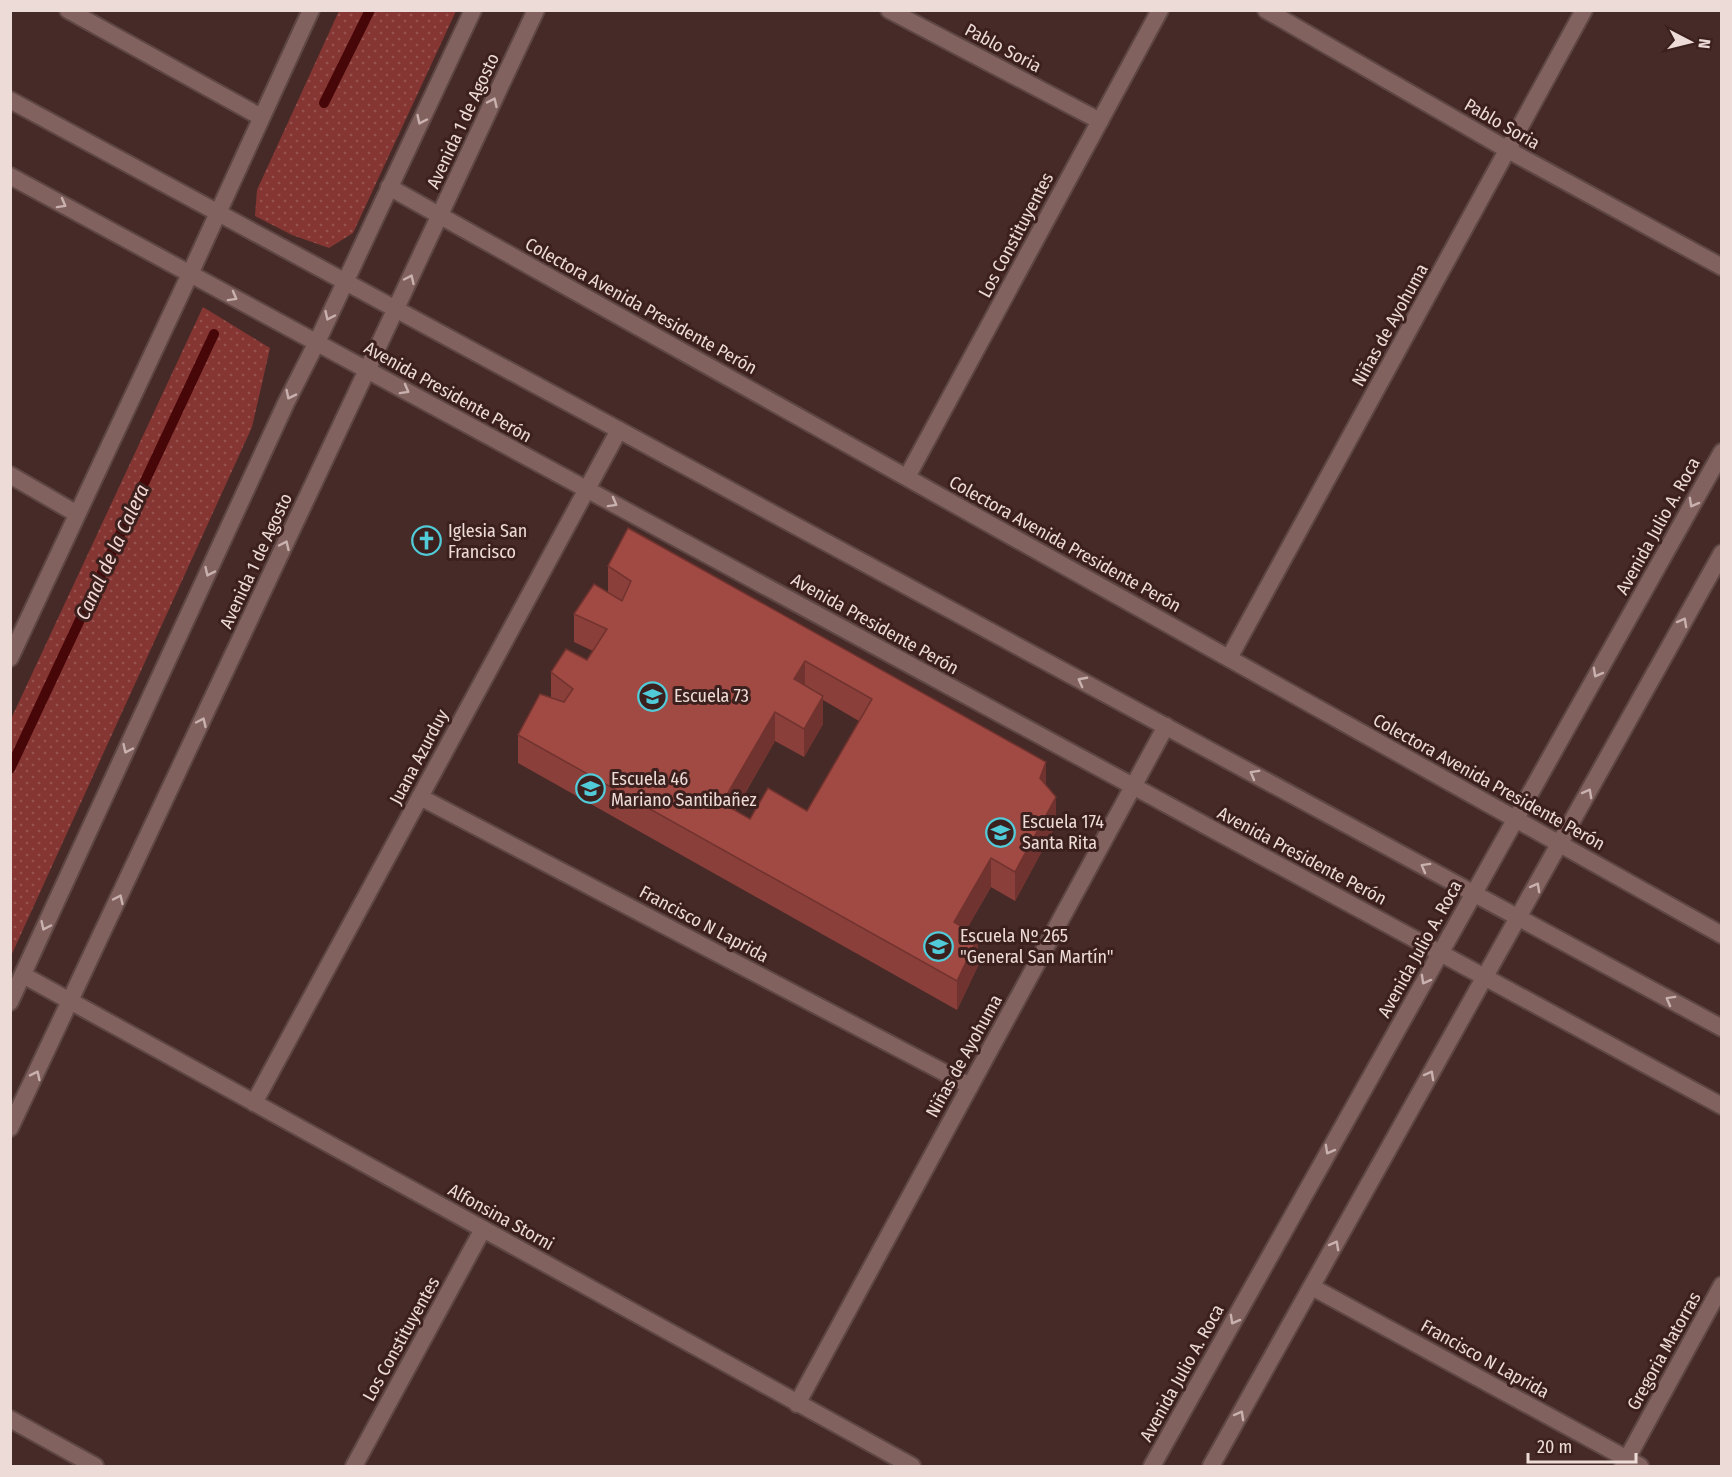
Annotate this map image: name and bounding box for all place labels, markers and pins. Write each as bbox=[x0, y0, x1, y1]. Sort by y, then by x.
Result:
place label: Iglesia San Francisco bbox=[448, 520, 527, 563]
church icon: Iglesia San Francisco bbox=[411, 525, 443, 557]
school or university icon: Escuela 73 bbox=[637, 680, 669, 712]
place label: Escuela 73 bbox=[674, 685, 749, 707]
place label: Escuela 46 Mariano Santibañez bbox=[611, 768, 757, 811]
school or university icon: Escuela 46 Mariano Santibañez bbox=[574, 773, 606, 805]
place label: Escuela 174 Santa Rita bbox=[1022, 811, 1104, 854]
school or university icon: Escuela 174 Santa Rita bbox=[985, 816, 1017, 848]
place label: Escuela Nº 265 "General San Martín" bbox=[960, 925, 1114, 968]
school or university icon: Escuela Nº 265 "General San Martín" bbox=[923, 930, 955, 962]

